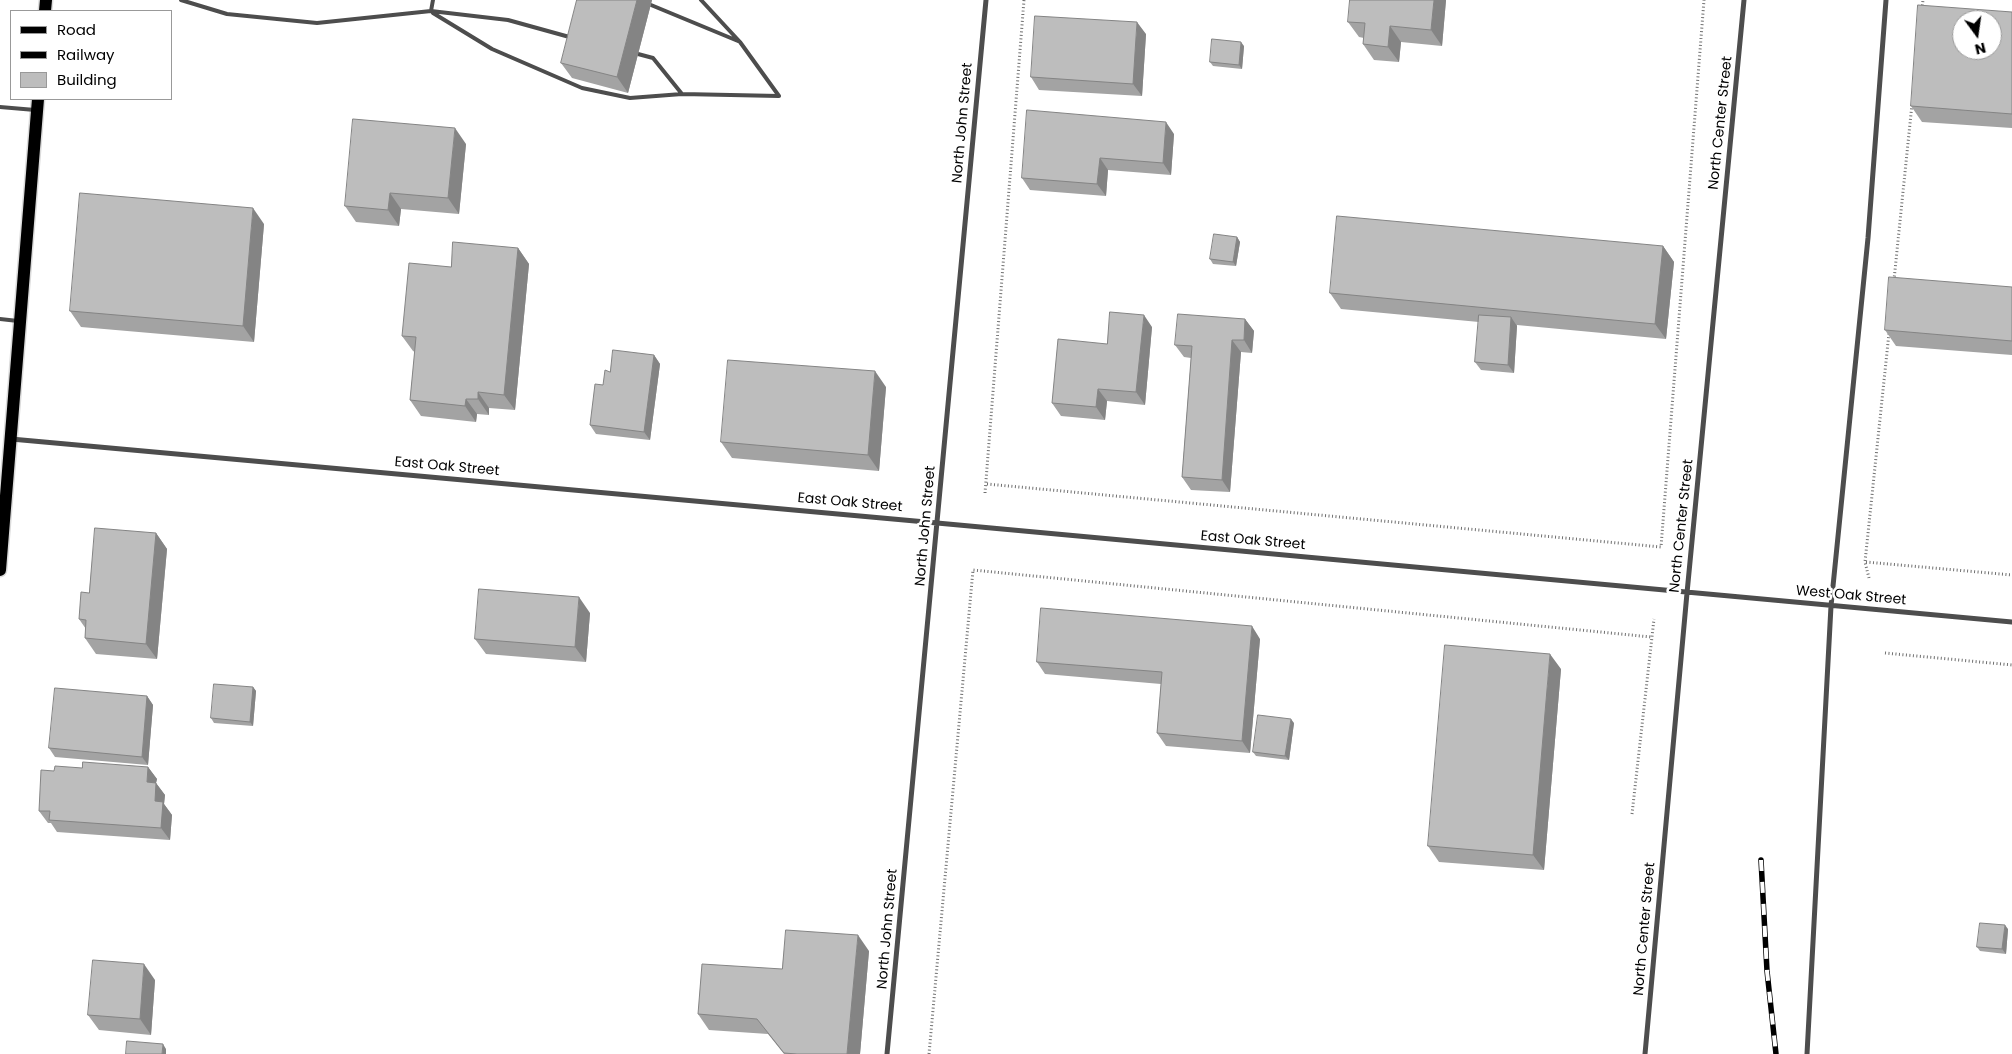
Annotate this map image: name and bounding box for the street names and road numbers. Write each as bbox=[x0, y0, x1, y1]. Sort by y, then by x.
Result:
street label: North Center Street bbox=[1706, 55, 1736, 191]
street label: North John Street bbox=[949, 62, 977, 184]
street label: East Oak Street bbox=[394, 454, 500, 480]
street label: North Center Street bbox=[1667, 458, 1697, 594]
street label: North John Street bbox=[912, 465, 940, 587]
street label: East Oak Street bbox=[797, 490, 903, 516]
street label: East Oak Street bbox=[1200, 528, 1306, 554]
street label: West Oak Street bbox=[1795, 583, 1907, 609]
street label: North Center Street bbox=[1631, 862, 1659, 996]
street label: North John Street bbox=[874, 868, 902, 990]

